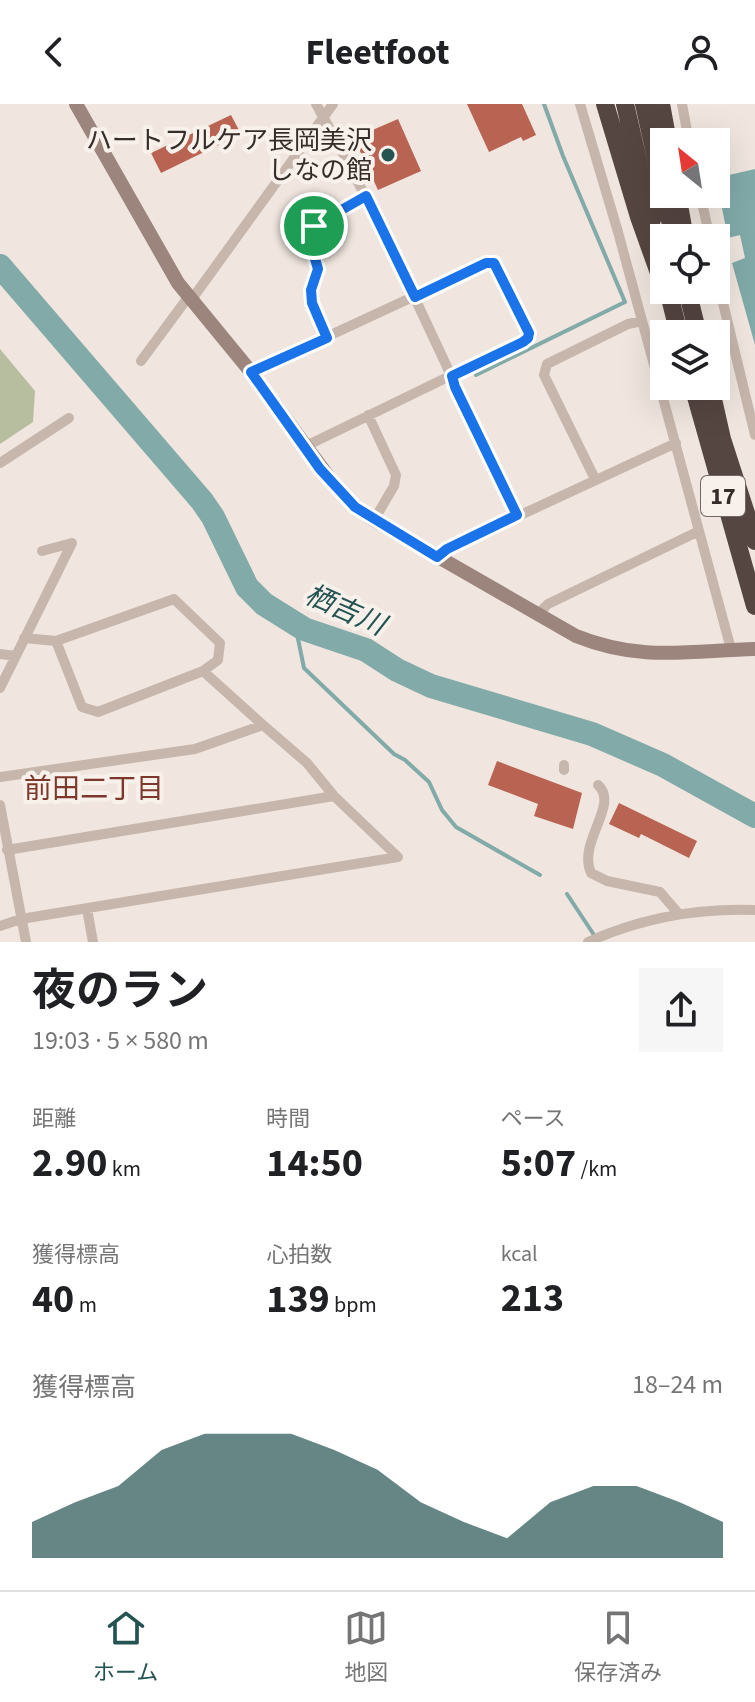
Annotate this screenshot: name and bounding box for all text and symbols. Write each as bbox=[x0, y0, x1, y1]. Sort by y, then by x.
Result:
text: Fleetfoot bbox=[305, 27, 450, 78]
icon: back bbox=[32, 30, 76, 74]
icon: person bbox=[679, 30, 723, 74]
place label: ハートフルケア長岡美沢 しなの館 bbox=[86, 122, 372, 189]
north arrow bbox=[650, 128, 730, 208]
map controls bbox=[650, 128, 730, 400]
marker: ハートフルケア長岡美沢 しなの館 bbox=[379, 146, 397, 164]
pin bbox=[280, 192, 348, 260]
icon: arrive bbox=[292, 204, 336, 248]
button: locate bbox=[650, 224, 730, 304]
button: layers bbox=[650, 320, 730, 400]
road number: 17 bbox=[701, 476, 745, 516]
water label: 栖吉川 bbox=[298, 575, 394, 647]
district label: 前田二丁目 bbox=[24, 769, 164, 809]
text: 夜のラン bbox=[32, 960, 208, 1023]
button: share bbox=[639, 968, 723, 1052]
text: 19:03 · 5 × 580 m bbox=[32, 1022, 209, 1059]
text: 距離 bbox=[32, 1103, 76, 1135]
text: 時間 bbox=[266, 1103, 310, 1135]
text: ペース bbox=[501, 1103, 566, 1135]
text: 2.90 bbox=[32, 1135, 107, 1192]
text: 14:50 bbox=[266, 1135, 363, 1192]
text: 5:07 bbox=[501, 1135, 576, 1192]
text: km bbox=[107, 1153, 141, 1185]
text: /km bbox=[576, 1153, 617, 1185]
text: kcal bbox=[501, 1238, 538, 1270]
text: 獲得標高 bbox=[32, 1239, 120, 1271]
text: 心拍数 bbox=[266, 1239, 332, 1271]
text: 213 bbox=[501, 1270, 564, 1327]
text: 40 bbox=[32, 1271, 74, 1328]
text: 139 bbox=[266, 1271, 330, 1328]
text: m bbox=[74, 1289, 97, 1321]
text: bpm bbox=[330, 1289, 377, 1321]
text: 18–24 m bbox=[632, 1366, 723, 1403]
text: 獲得標高 bbox=[32, 1369, 136, 1406]
tab: ホーム bbox=[93, 1606, 158, 1689]
tab: 地図 bbox=[344, 1606, 388, 1689]
tab: 保存済み bbox=[574, 1606, 662, 1689]

